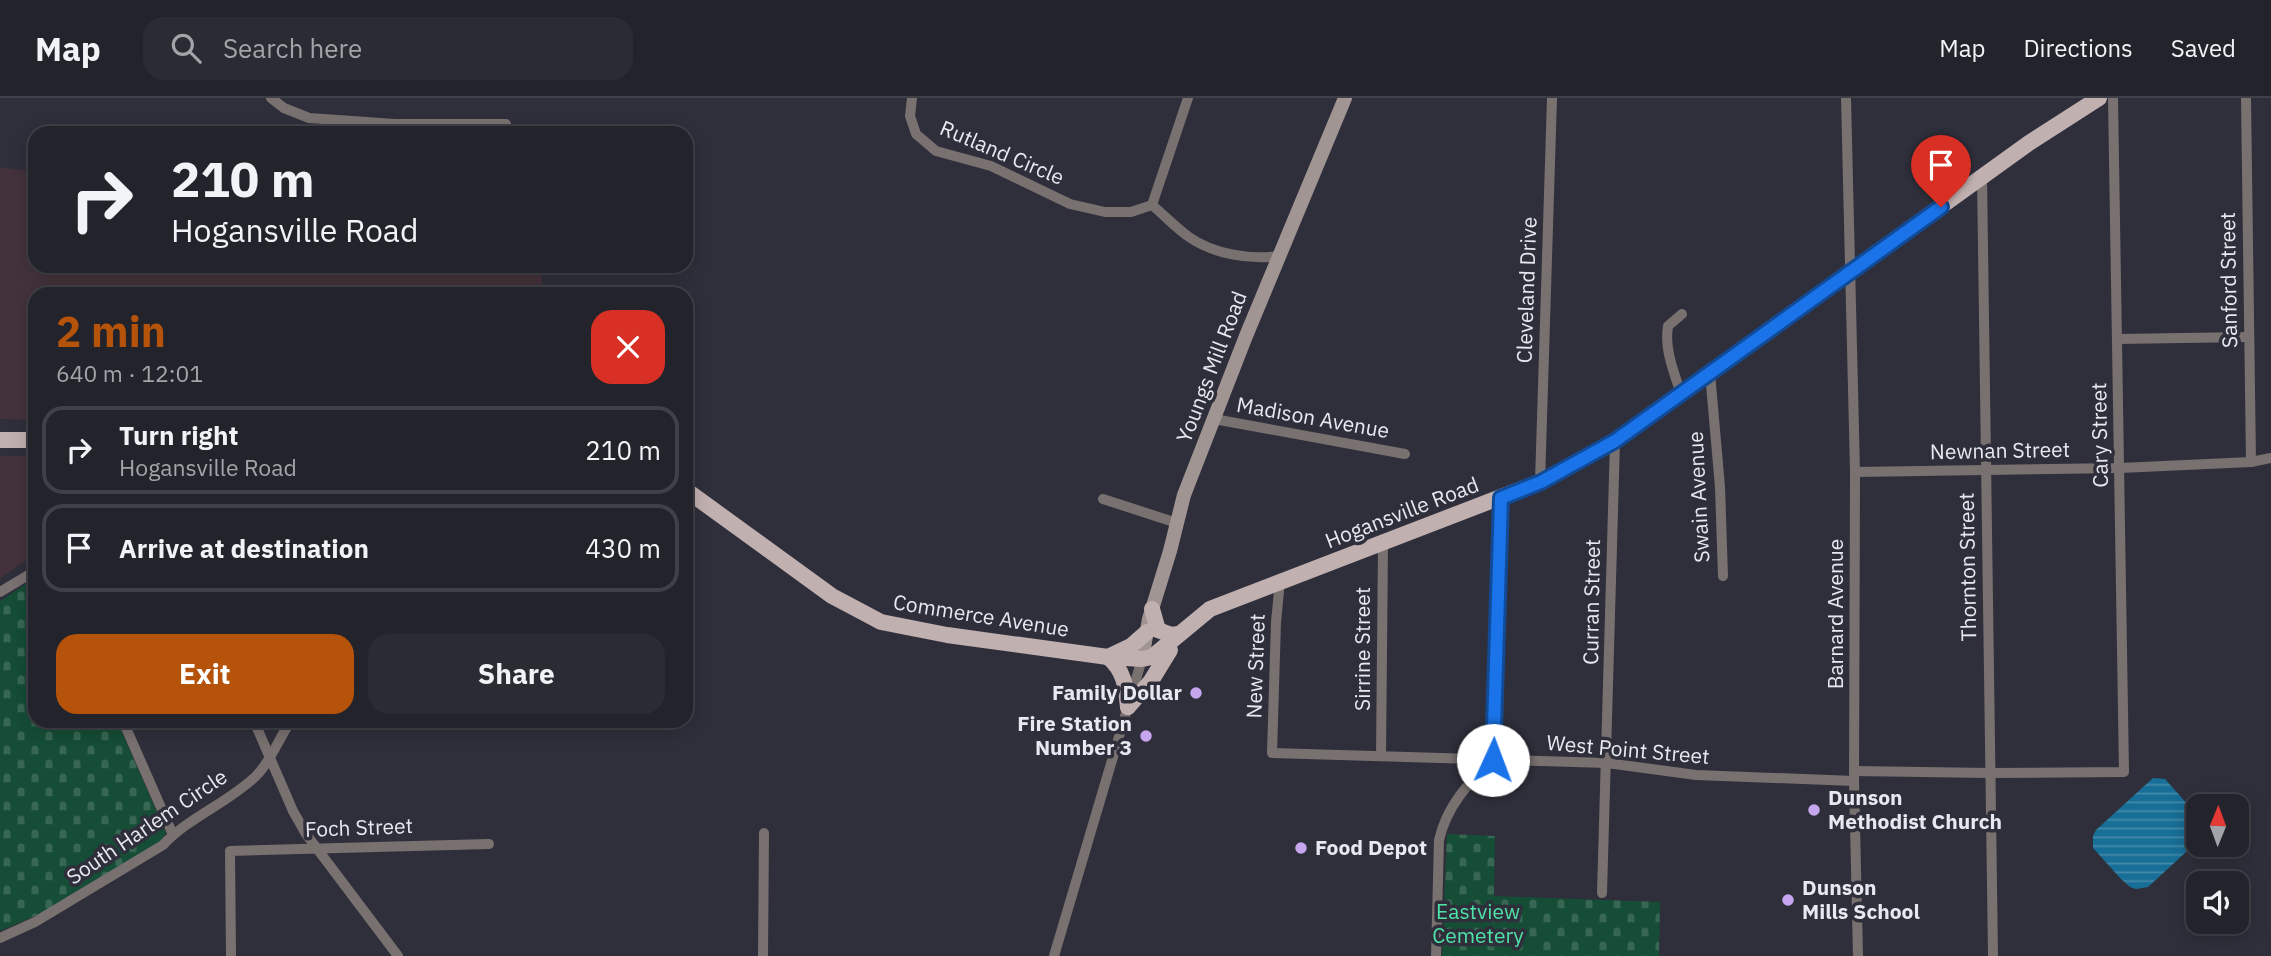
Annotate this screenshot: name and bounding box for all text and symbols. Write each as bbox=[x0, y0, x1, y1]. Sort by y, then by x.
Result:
search box bbox=[143, 17, 633, 80]
text: Map bbox=[35, 27, 101, 70]
icon: search bbox=[167, 29, 205, 67]
text: Search here bbox=[223, 31, 362, 65]
text: Map bbox=[1939, 32, 1985, 64]
text: Directions bbox=[2023, 32, 2133, 64]
text: Saved bbox=[2171, 32, 2236, 64]
street label: Rutland Circle bbox=[936, 113, 1069, 191]
pin bbox=[1911, 135, 1971, 207]
icon: arrive bbox=[1922, 146, 1960, 184]
text: 210 m bbox=[171, 147, 315, 210]
icon: right bbox=[56, 154, 147, 245]
text: Hogansville Road bbox=[171, 209, 418, 251]
street label: Sanford Street bbox=[2213, 212, 2243, 348]
street label: Cleveland Drive bbox=[1509, 216, 1543, 364]
street label: Youngs Mill Road bbox=[1169, 287, 1253, 446]
text: 2 min bbox=[56, 304, 166, 359]
button: close bbox=[591, 310, 665, 384]
text: 640 m · 12:01 bbox=[56, 358, 203, 388]
street label: Cary Street bbox=[2084, 382, 2114, 488]
street label: Madison Avenue bbox=[1235, 390, 1392, 444]
text: Turn right bbox=[119, 418, 238, 452]
icon: right bbox=[60, 431, 98, 469]
street label: Swain Avenue bbox=[1681, 431, 1715, 563]
text: 210 m bbox=[585, 433, 661, 467]
street label: Newnan Street bbox=[1930, 435, 2070, 465]
text: Hogansville Road bbox=[119, 452, 297, 482]
street label: Hogansville Road bbox=[1321, 470, 1482, 554]
street label: Thornton Street bbox=[1952, 492, 1982, 642]
icon: arrive bbox=[60, 529, 98, 567]
text: Arrive at destination bbox=[119, 531, 369, 565]
text: 430 m bbox=[585, 531, 661, 565]
street label: Curran Street bbox=[1576, 539, 1606, 665]
street label: Barnard Avenue bbox=[1821, 539, 1849, 689]
street label: Commerce Avenue bbox=[891, 587, 1071, 643]
street label: Sirrine Street bbox=[1348, 587, 1376, 711]
street label: New Street bbox=[1239, 613, 1271, 719]
button: Exit bbox=[56, 634, 354, 714]
button: Share bbox=[368, 634, 665, 714]
place label: Family Dollar bbox=[1052, 678, 1183, 706]
marker: Family Dollar bbox=[1188, 685, 1204, 701]
place label: Fire Station Number 3 bbox=[1017, 709, 1132, 761]
position arrow bbox=[1456, 723, 1530, 797]
marker: Fire Station Number 3 bbox=[1138, 728, 1154, 744]
street label: West Point Street bbox=[1545, 728, 1711, 770]
street label: South Harlem Circle bbox=[61, 762, 232, 890]
place label: Dunson Methodist Church bbox=[1828, 783, 2002, 835]
north arrow bbox=[2186, 794, 2249, 858]
map controls bbox=[2186, 794, 2249, 934]
marker: Dunson Methodist Church bbox=[1806, 802, 1822, 818]
street label: Foch Street bbox=[304, 811, 413, 843]
place label: Food Depot bbox=[1315, 833, 1427, 861]
marker: Food Depot bbox=[1293, 840, 1309, 856]
button: sound bbox=[2186, 871, 2249, 934]
place label: Dunson Mills School bbox=[1802, 873, 1920, 925]
marker: Dunson Mills School bbox=[1780, 892, 1796, 908]
park label: Eastview Cemetery bbox=[1432, 897, 1524, 949]

